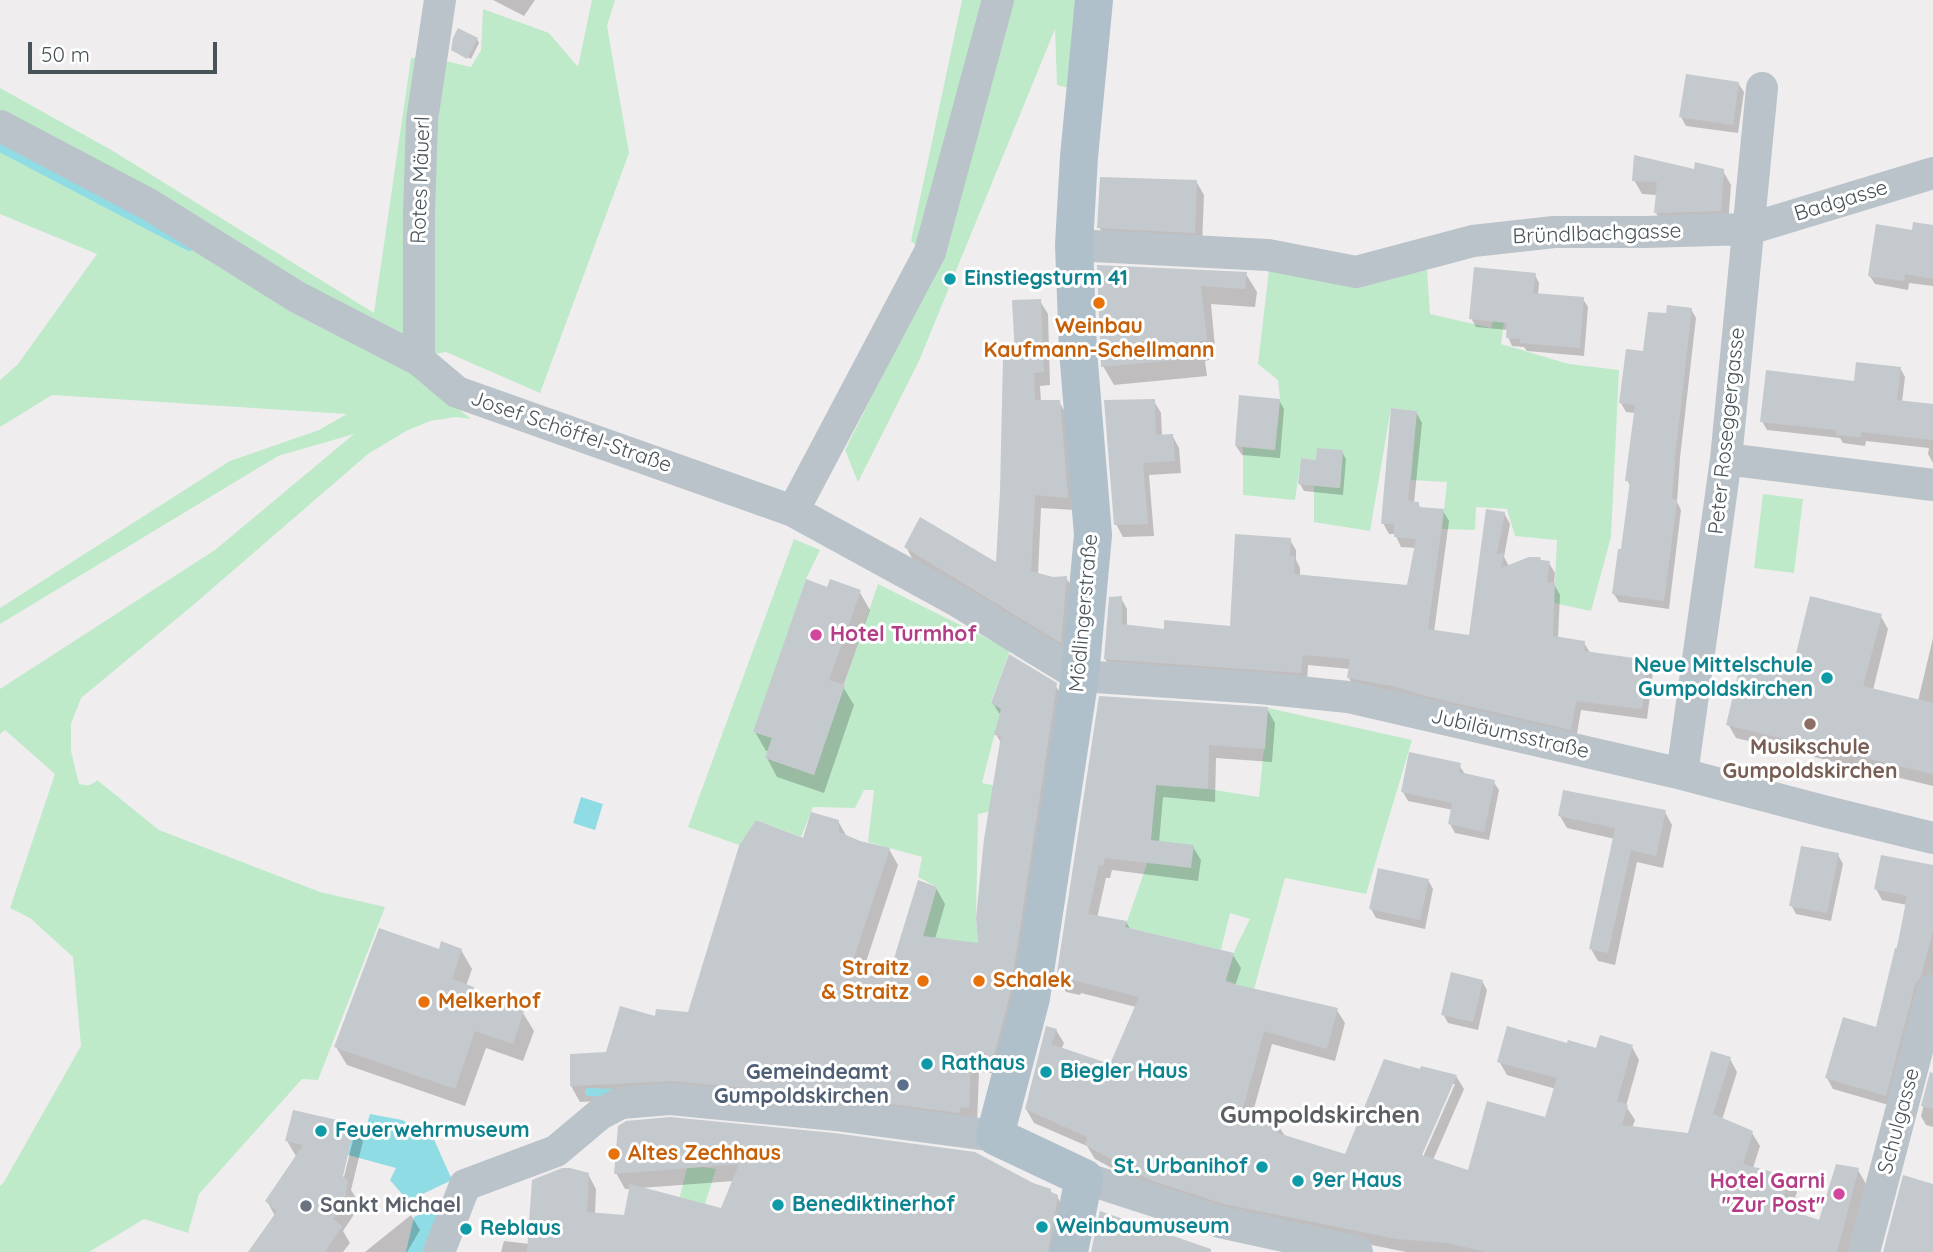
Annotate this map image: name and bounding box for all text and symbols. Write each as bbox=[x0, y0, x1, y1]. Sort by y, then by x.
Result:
scale bar bbox=[32, 28, 220, 72]
text: 50 m bbox=[41, 41, 90, 67]
street label: Rotes Mäuerl bbox=[406, 116, 436, 244]
street label: Badgasse bbox=[1791, 175, 1891, 227]
street label: Bründlbachgasse bbox=[1512, 218, 1682, 250]
place label: Einstiegsturm 41 bbox=[964, 266, 1128, 292]
marker: Einstiegsturm 41 bbox=[942, 271, 958, 287]
marker: Weinbau Kaufmann-Schellmann bbox=[1091, 295, 1107, 311]
place label: Weinbau Kaufmann-Schellmann bbox=[983, 314, 1215, 364]
street label: Peter Roseggergasse bbox=[1704, 326, 1750, 536]
street label: Josef Schöffel-Straße bbox=[467, 386, 675, 478]
street label: Mödlingerstraße bbox=[1065, 533, 1103, 693]
place label: Hotel Turmhof bbox=[830, 622, 977, 648]
marker: Hotel Turmhof bbox=[808, 627, 824, 643]
place label: Neue Mittelschule Gumpoldskirchen bbox=[1634, 653, 1813, 703]
marker: Neue Mittelschule Gumpoldskirchen bbox=[1819, 670, 1835, 686]
street label: Jubiläumsstraße bbox=[1428, 704, 1592, 764]
marker: Musikschule Gumpoldskirchen bbox=[1802, 716, 1818, 732]
place label: Musikschule Gumpoldskirchen bbox=[1722, 735, 1898, 785]
place label: Straitz & Straitz bbox=[821, 956, 909, 1006]
place label: Schalek bbox=[993, 968, 1072, 994]
marker: Straitz & Straitz bbox=[915, 973, 931, 989]
marker: Schalek bbox=[971, 973, 987, 989]
place label: Melkerhof bbox=[438, 989, 541, 1015]
marker: Melkerhof bbox=[416, 994, 432, 1010]
place label: Rathaus bbox=[941, 1051, 1025, 1077]
marker: Rathaus bbox=[919, 1056, 935, 1072]
place label: Biegler Haus bbox=[1060, 1059, 1188, 1085]
place label: Gemeindeamt Gumpoldskirchen bbox=[714, 1060, 889, 1110]
marker: Biegler Haus bbox=[1038, 1064, 1054, 1080]
street label: Schulgasse bbox=[1873, 1065, 1925, 1177]
marker: Gemeindeamt Gumpoldskirchen bbox=[895, 1077, 911, 1093]
district label: Gumpoldskirchen bbox=[1220, 1102, 1420, 1130]
place label: Feuerwehrmuseum bbox=[335, 1118, 530, 1144]
marker: Feuerwehrmuseum bbox=[313, 1123, 329, 1139]
place label: Altes Zechhaus bbox=[628, 1141, 781, 1167]
marker: Altes Zechhaus bbox=[606, 1146, 622, 1162]
place label: St. Urbanihof bbox=[1113, 1154, 1248, 1180]
marker: St. Urbanihof bbox=[1254, 1159, 1270, 1175]
place label: 9er Haus bbox=[1312, 1168, 1402, 1194]
place label: Hotel Garni "Zur Post" bbox=[1710, 1169, 1825, 1219]
marker: 9er Haus bbox=[1290, 1173, 1306, 1189]
marker: Hotel Garni "Zur Post" bbox=[1831, 1186, 1847, 1202]
place label: Benediktinerhof bbox=[792, 1192, 955, 1218]
place label: Sankt Michael bbox=[320, 1193, 461, 1219]
marker: Benediktinerhof bbox=[770, 1197, 786, 1213]
marker: Sankt Michael bbox=[298, 1198, 314, 1214]
place label: Weinbaumuseum bbox=[1056, 1214, 1230, 1240]
place label: Reblaus bbox=[480, 1216, 561, 1242]
marker: Weinbaumuseum bbox=[1034, 1219, 1050, 1235]
marker: Reblaus bbox=[458, 1221, 474, 1237]

